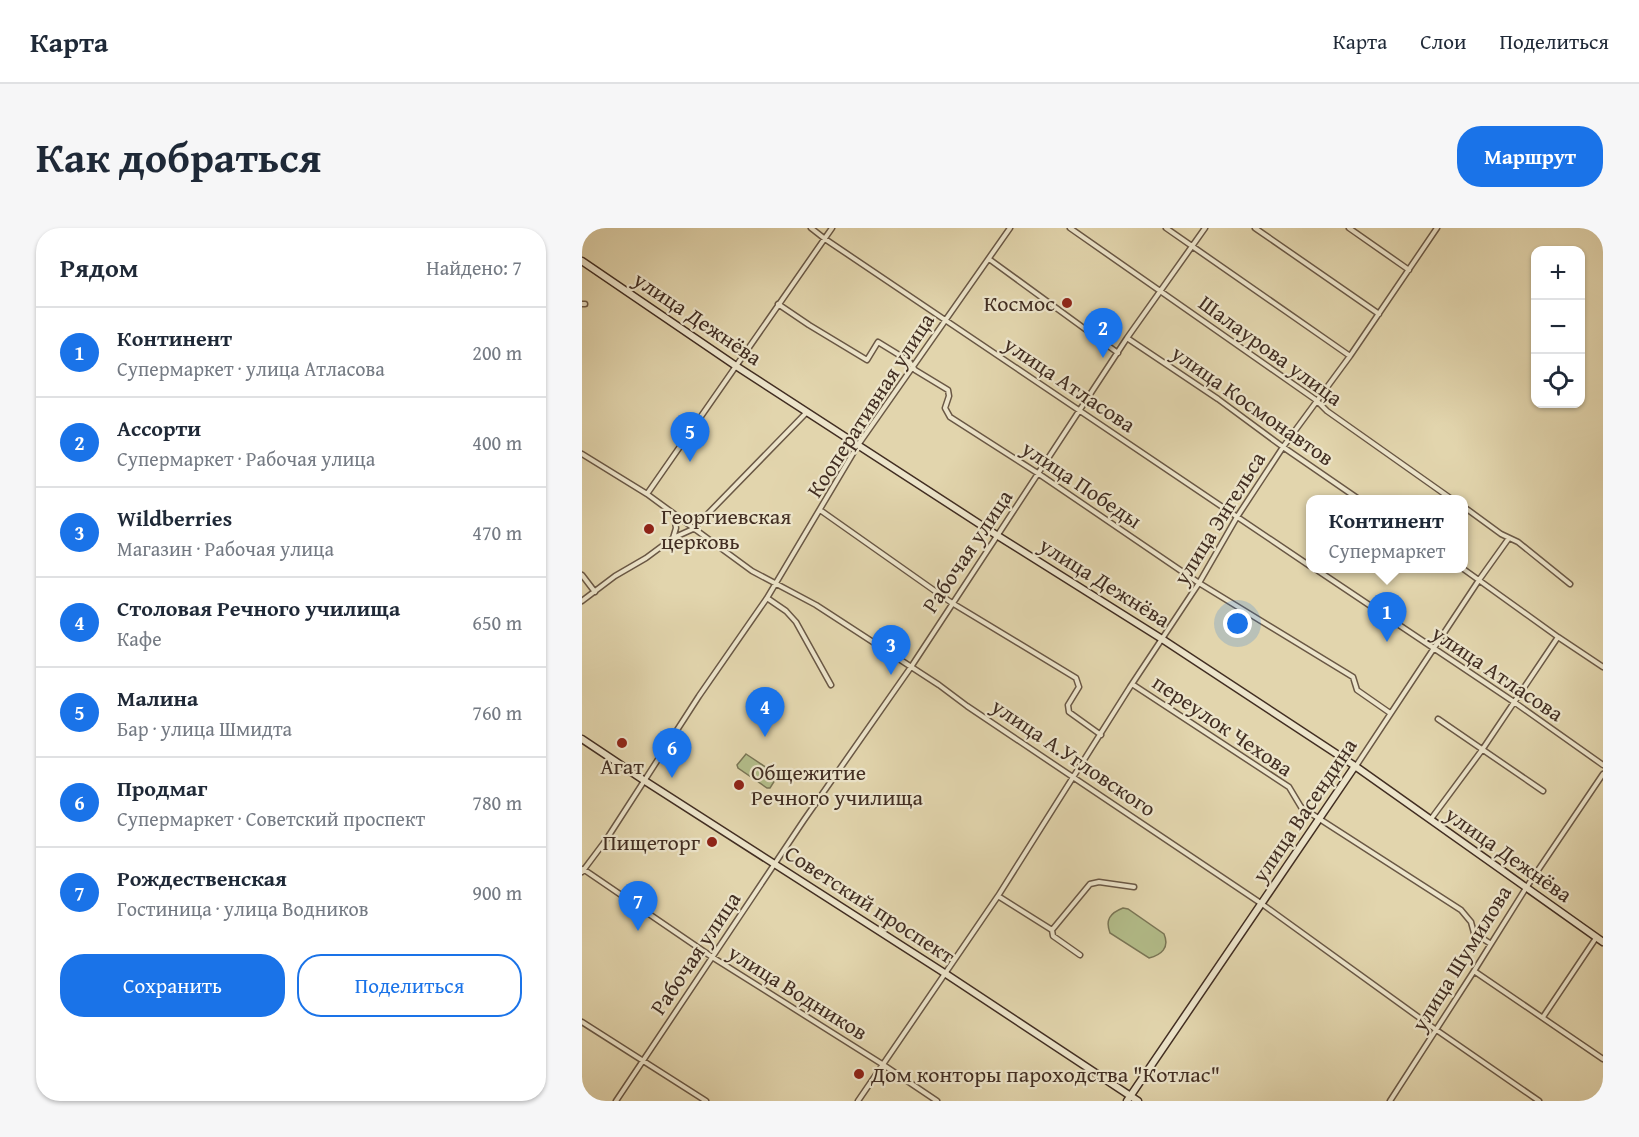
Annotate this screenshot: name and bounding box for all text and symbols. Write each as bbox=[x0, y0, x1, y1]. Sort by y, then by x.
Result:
text: Карта bbox=[30, 21, 108, 62]
text: Карта bbox=[1333, 26, 1387, 57]
text: Слои bbox=[1420, 26, 1466, 57]
text: Поделиться bbox=[1499, 26, 1609, 57]
text: Как добраться bbox=[36, 126, 321, 187]
button: Маршрут bbox=[1457, 126, 1603, 187]
map controls bbox=[1531, 246, 1585, 408]
button: + bbox=[1531, 246, 1585, 300]
text: Рядом bbox=[60, 248, 138, 287]
text: Найдено: 7 bbox=[426, 253, 522, 282]
street label: улица Дежнёва bbox=[626, 263, 769, 373]
place label: Космос bbox=[984, 287, 1055, 319]
street label: Шалаурова улица bbox=[1192, 287, 1350, 414]
marker: Космос bbox=[1060, 296, 1074, 310]
button: − bbox=[1531, 300, 1585, 354]
street label: Кооперативная улица bbox=[798, 306, 942, 503]
pin: 2 bbox=[1084, 308, 1122, 358]
text: Континент bbox=[117, 322, 232, 354]
street label: улица Атласова bbox=[997, 327, 1143, 440]
street label: улица Космонавтов bbox=[1164, 336, 1341, 473]
text: 1 bbox=[74, 338, 85, 367]
text: 200 m bbox=[472, 338, 522, 367]
text: Супермаркет · улица Атласова bbox=[117, 354, 385, 383]
button: locate bbox=[1531, 354, 1585, 408]
text: Ассорти bbox=[117, 412, 201, 444]
pin: 5 bbox=[670, 412, 710, 462]
text: 2 bbox=[74, 428, 85, 457]
text: 400 m bbox=[472, 428, 522, 457]
street label: улица Победы bbox=[1015, 431, 1148, 536]
text: Супермаркет · Рабочая улица bbox=[117, 444, 375, 473]
street label: улица Энгельса bbox=[1165, 445, 1273, 592]
street label: Рабочая улица bbox=[914, 483, 1020, 619]
popup bbox=[1306, 495, 1468, 573]
place label: Георгиевская церковь bbox=[661, 500, 791, 557]
text: Wildberries bbox=[117, 502, 232, 534]
text: Континент bbox=[1329, 504, 1444, 536]
text: 3 bbox=[74, 518, 85, 547]
text: 470 m bbox=[472, 518, 522, 547]
marker: Георгиевская церковь bbox=[642, 522, 656, 536]
street label: улица Дежнёва bbox=[1032, 528, 1177, 635]
text: Магазин · Рабочая улица bbox=[117, 534, 334, 563]
text: Супермаркет bbox=[1329, 536, 1445, 565]
text: Столовая Речного училища bbox=[117, 592, 400, 624]
pin: 1 bbox=[1368, 592, 1406, 642]
text: 4 bbox=[74, 608, 85, 637]
text: 650 m bbox=[472, 608, 522, 637]
your location bbox=[1223, 609, 1252, 638]
street label: улица Атласова bbox=[1425, 616, 1571, 729]
text: Кафе bbox=[117, 624, 162, 653]
pin: 3 bbox=[872, 626, 910, 675]
street label: переулок Чехова bbox=[1146, 666, 1300, 784]
text: Малина bbox=[117, 682, 198, 714]
pin: 4 bbox=[746, 688, 784, 737]
street label: улица А.Угловского bbox=[984, 689, 1163, 824]
text: 5 bbox=[74, 698, 85, 727]
text: 760 m bbox=[472, 698, 522, 727]
text: Бар · улица Шмидта bbox=[117, 714, 292, 743]
pin: 6 bbox=[652, 728, 692, 778]
street label: улица Васендина bbox=[1243, 731, 1365, 890]
marker: Агат bbox=[615, 736, 629, 750]
place label: Агат bbox=[600, 750, 644, 782]
place label: Общежитие Речного училища bbox=[751, 756, 924, 813]
text: Продмаг bbox=[117, 772, 207, 804]
marker: Общежитие Речного училища bbox=[732, 778, 746, 792]
text: 6 bbox=[74, 788, 85, 817]
text: 780 m bbox=[472, 788, 522, 817]
street label: улица Дежнёва bbox=[1438, 798, 1580, 910]
text: Супермаркет · Советский проспект bbox=[117, 804, 425, 833]
place label: Пищеторг bbox=[602, 826, 701, 858]
marker: Пищеторг bbox=[705, 835, 719, 849]
street label: Советский проспект bbox=[779, 837, 962, 971]
text: Рождественская bbox=[117, 862, 287, 894]
text: 7 bbox=[74, 878, 85, 907]
text: 900 m bbox=[472, 878, 522, 907]
street label: улица Шумилова bbox=[1403, 878, 1519, 1038]
pin: 7 bbox=[618, 882, 658, 931]
street label: Рабочая улица bbox=[642, 885, 748, 1021]
text: Гостиница · улица Водников bbox=[117, 894, 369, 923]
street label: улица Водников bbox=[721, 936, 874, 1048]
button: Сохранить bbox=[60, 954, 285, 1017]
button: Поделиться bbox=[297, 954, 522, 1017]
place label: Дом конторы пароходства "Котлас" bbox=[870, 1058, 1220, 1090]
marker: Дом конторы пароходства "Котлас" bbox=[852, 1067, 866, 1081]

